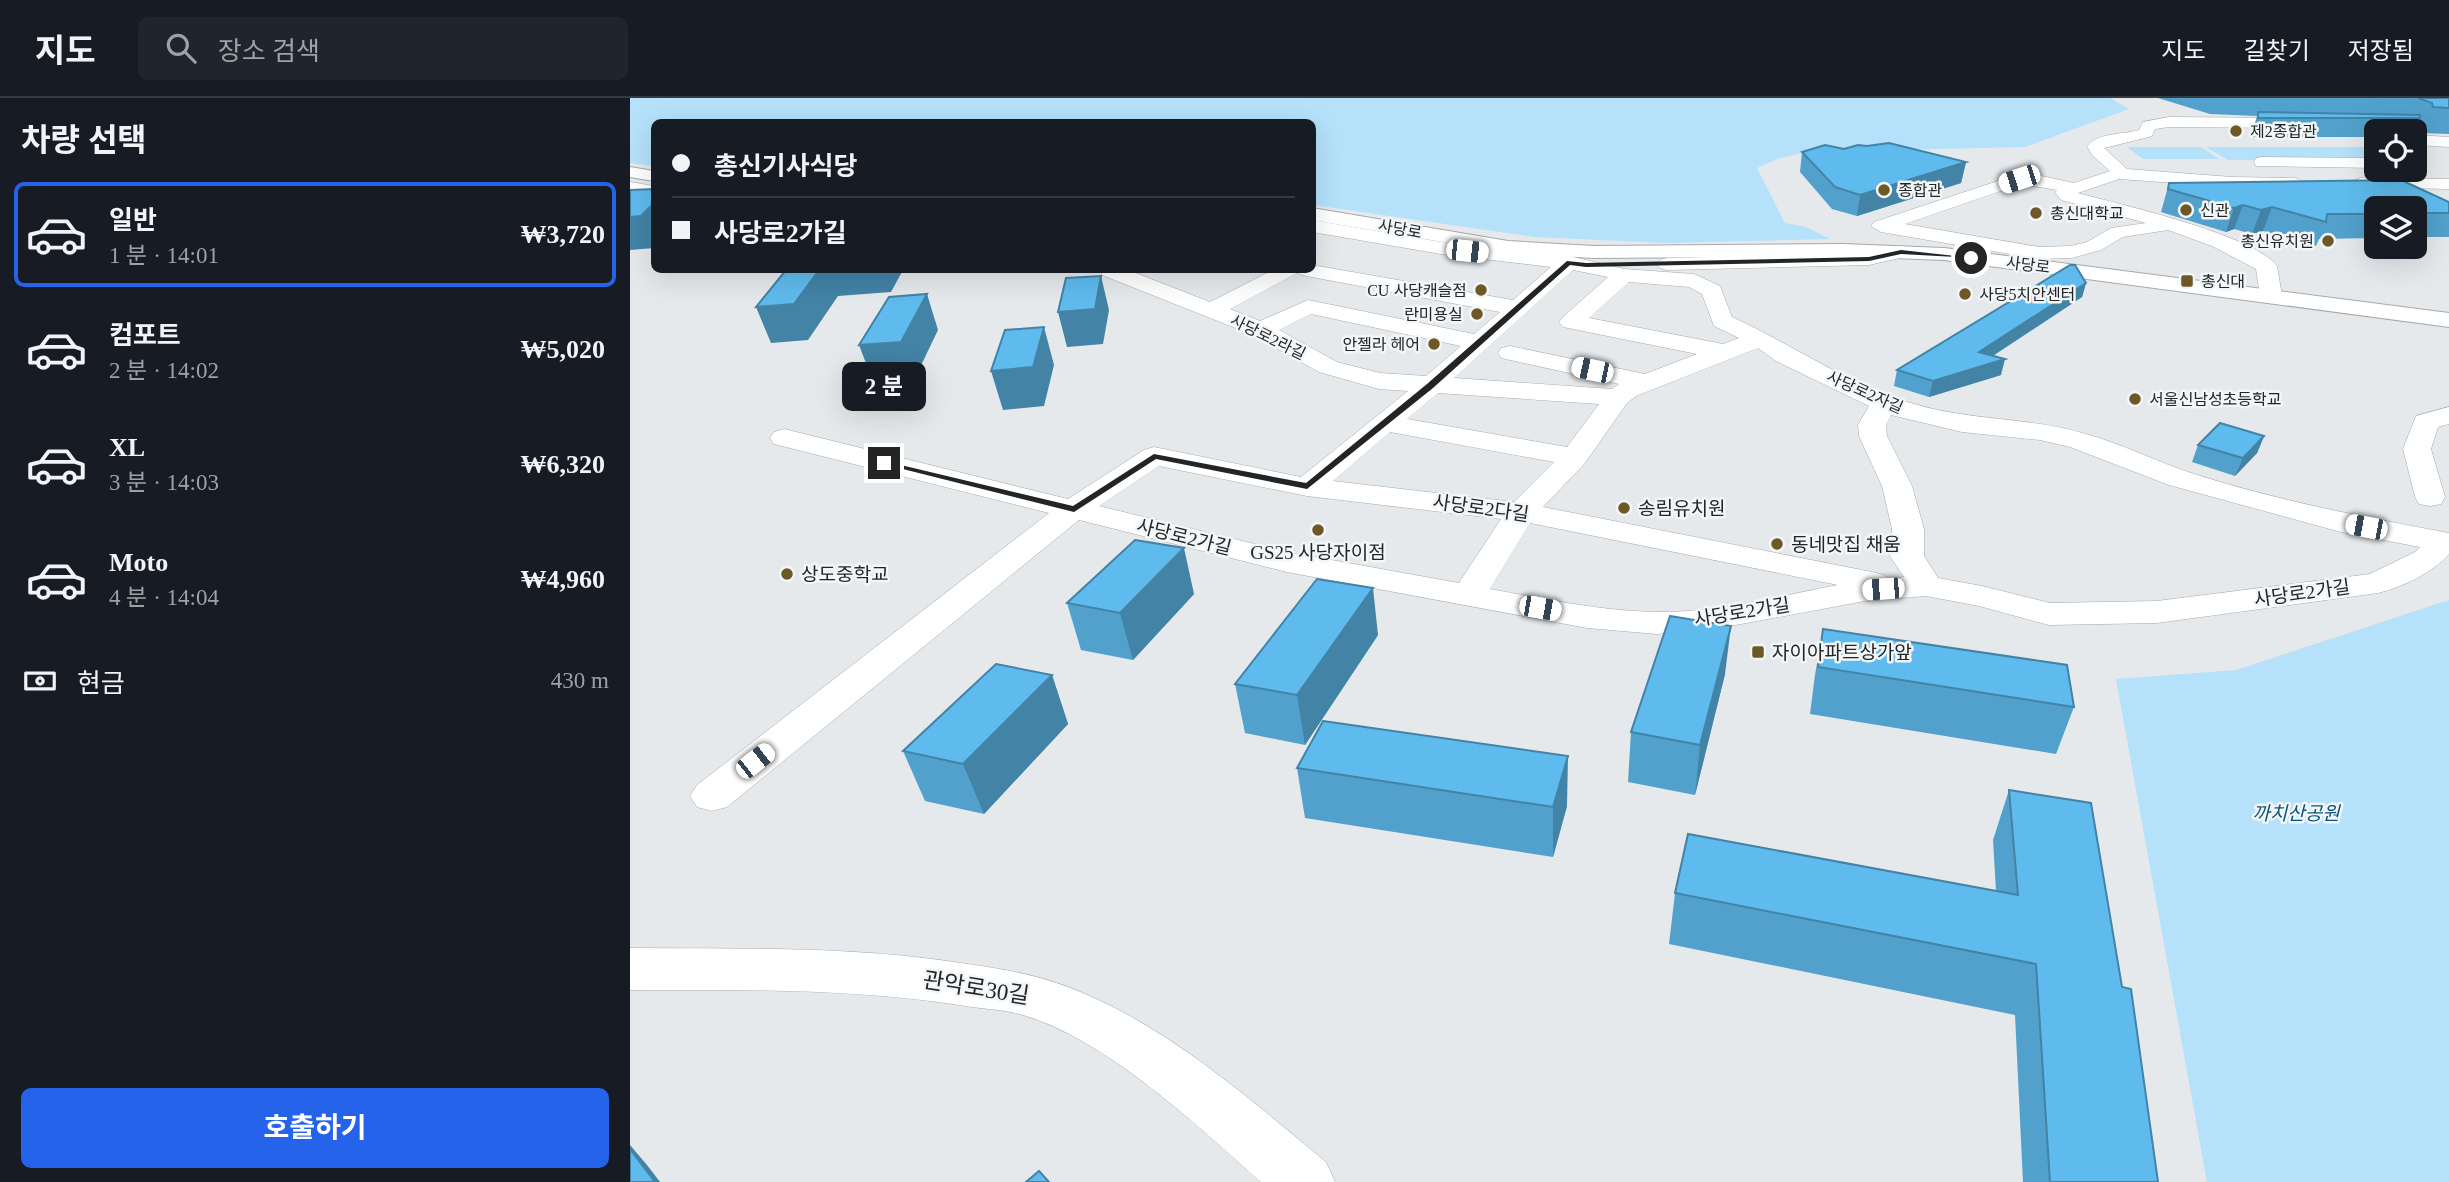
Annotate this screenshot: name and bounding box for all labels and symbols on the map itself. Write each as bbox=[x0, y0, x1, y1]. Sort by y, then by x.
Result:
marker: 제2종합관 bbox=[2228, 123, 2244, 139]
place label: 제2종합관 bbox=[2250, 123, 2317, 140]
car bbox=[1996, 163, 2043, 195]
marker: 종합관 bbox=[1876, 182, 1892, 198]
place label: 종합관 bbox=[1898, 182, 1942, 199]
marker: 신관 bbox=[2178, 202, 2194, 218]
place label: 신관 bbox=[2200, 202, 2230, 219]
marker: 총신대학교 bbox=[2028, 205, 2044, 221]
place label: 총신대학교 bbox=[2050, 205, 2124, 222]
street label: 사당로 bbox=[1377, 217, 1423, 241]
place label: 총신유치원 bbox=[2240, 233, 2314, 250]
marker: 총신유치원 bbox=[2320, 233, 2336, 249]
car bbox=[1446, 238, 1489, 264]
route start bbox=[1955, 242, 1987, 274]
street label: 사당로 bbox=[2005, 254, 2051, 276]
marker: 총신대 bbox=[2179, 273, 2195, 289]
place label: 총신대 bbox=[2201, 273, 2245, 290]
place label: CU 사당캐슬점 bbox=[1367, 282, 1467, 299]
marker: CU 사당캐슬점 bbox=[1473, 282, 1489, 298]
marker: 사당5치안센터 bbox=[1957, 286, 1973, 302]
place label: 사당5치안센터 bbox=[1979, 286, 2075, 303]
place label: 란미용실 bbox=[1404, 306, 1463, 323]
marker: 란미용실 bbox=[1469, 306, 1485, 322]
street label: 사당로2라길 bbox=[1228, 311, 1308, 363]
place label: 안젤라 헤어 bbox=[1342, 336, 1420, 353]
marker: 안젤라 헤어 bbox=[1426, 336, 1442, 352]
car bbox=[1570, 355, 1615, 385]
callout: 2 분 bbox=[842, 362, 926, 410]
street label: 사당로2자길 bbox=[1824, 368, 1906, 416]
marker: 서울신남성초등학교 bbox=[2127, 391, 2143, 407]
place label: 서울신남성초등학교 bbox=[2149, 391, 2281, 408]
route end bbox=[868, 447, 900, 479]
street label: 사당로2다길 bbox=[1432, 491, 1530, 525]
place label: 송림유치원 bbox=[1638, 498, 1725, 519]
marker: 송림유치원 bbox=[1616, 500, 1632, 516]
car bbox=[2344, 513, 2389, 541]
street label: 사당로2가길 bbox=[1134, 515, 1234, 559]
marker: GS25 사당자이점 bbox=[1310, 522, 1326, 538]
place label: 동네맛집 채움 bbox=[1791, 534, 1901, 555]
marker: 동네맛집 채움 bbox=[1769, 536, 1785, 552]
place label: GS25 사당자이점 bbox=[1250, 542, 1386, 563]
place label: 상도중학교 bbox=[801, 564, 888, 585]
marker: 상도중학교 bbox=[779, 566, 795, 582]
street label: 사당로2가길 bbox=[2253, 576, 2351, 610]
car bbox=[1862, 577, 1905, 601]
car bbox=[1518, 594, 1563, 622]
street label: 사당로2가길 bbox=[1693, 594, 1791, 630]
place label: 자이아파트상가앞 bbox=[1772, 642, 1912, 663]
marker: 자이아파트상가앞 bbox=[1750, 644, 1766, 660]
car bbox=[732, 740, 779, 782]
park label: 까치산공원 bbox=[2252, 803, 2341, 824]
street label: 관악로30길 bbox=[921, 967, 1031, 1009]

